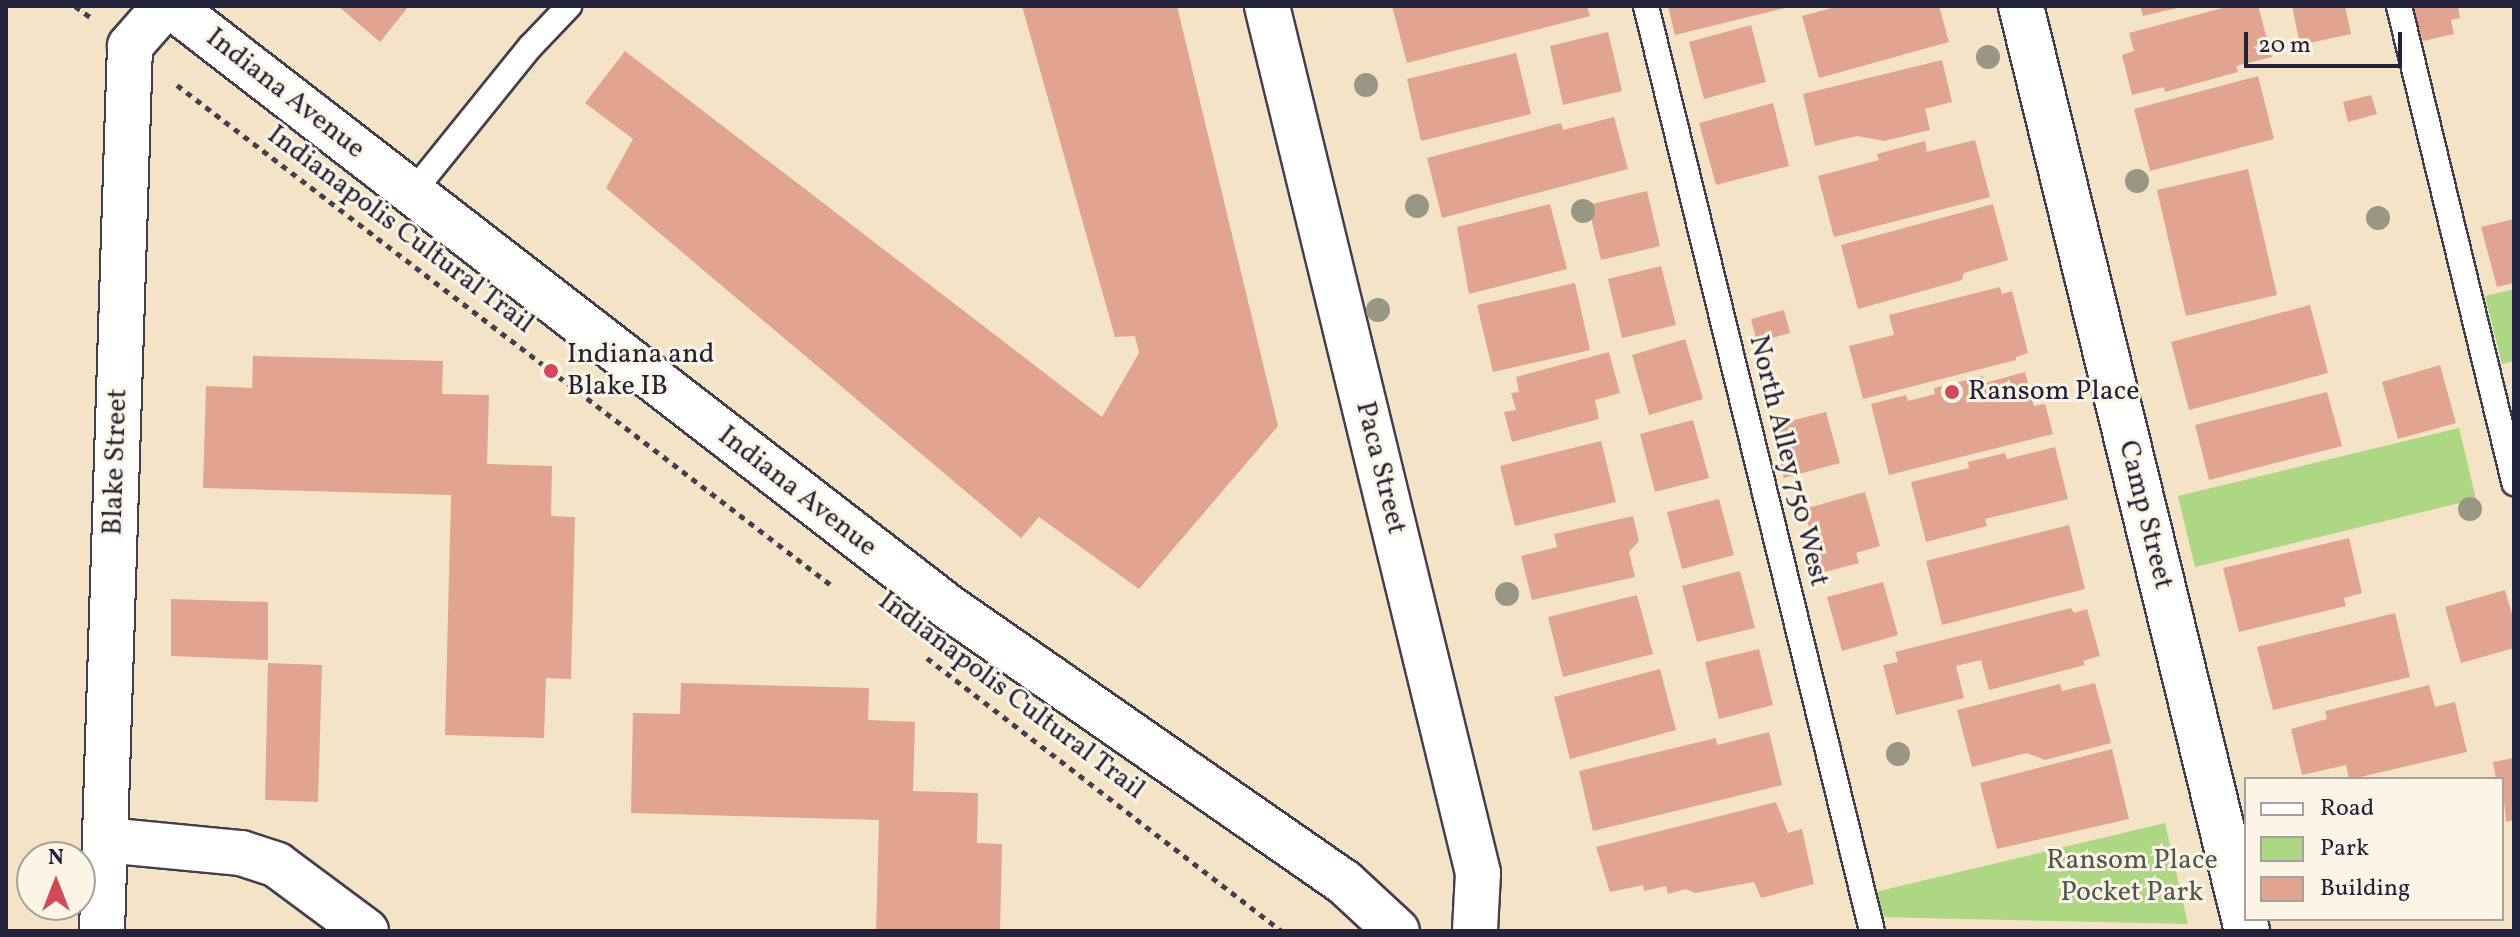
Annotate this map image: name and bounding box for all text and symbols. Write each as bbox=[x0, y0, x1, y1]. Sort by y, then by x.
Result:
scale bar bbox=[2248, 16, 2406, 66]
street label: Indiana Avenue bbox=[199, 21, 371, 167]
text: 20 m bbox=[2258, 29, 2311, 63]
street label: Indianapolis Cultural Trail bbox=[260, 119, 540, 341]
street label: North Alley 750 West bbox=[1740, 331, 1836, 591]
place label: Indiana and Blake IB bbox=[567, 338, 715, 404]
marker: Indiana and Blake IB bbox=[542, 362, 560, 380]
place label: Ransom Place bbox=[1968, 375, 2139, 409]
marker: Ransom Place bbox=[1943, 383, 1961, 401]
street label: Blake Street bbox=[97, 388, 135, 536]
street label: Paca Street bbox=[1347, 398, 1413, 538]
street label: Indiana Avenue bbox=[711, 419, 883, 565]
street label: Camp Street bbox=[2110, 437, 2180, 593]
street label: Indianapolis Cultural Trail bbox=[871, 585, 1151, 807]
legend bbox=[2244, 777, 2504, 921]
text: Road bbox=[2320, 792, 2374, 826]
text: Park bbox=[2320, 832, 2369, 866]
north arrow bbox=[16, 841, 96, 921]
text: N bbox=[48, 843, 64, 874]
park label: Ransom Place Pocket Park bbox=[2046, 844, 2218, 910]
text: Building bbox=[2320, 872, 2410, 906]

